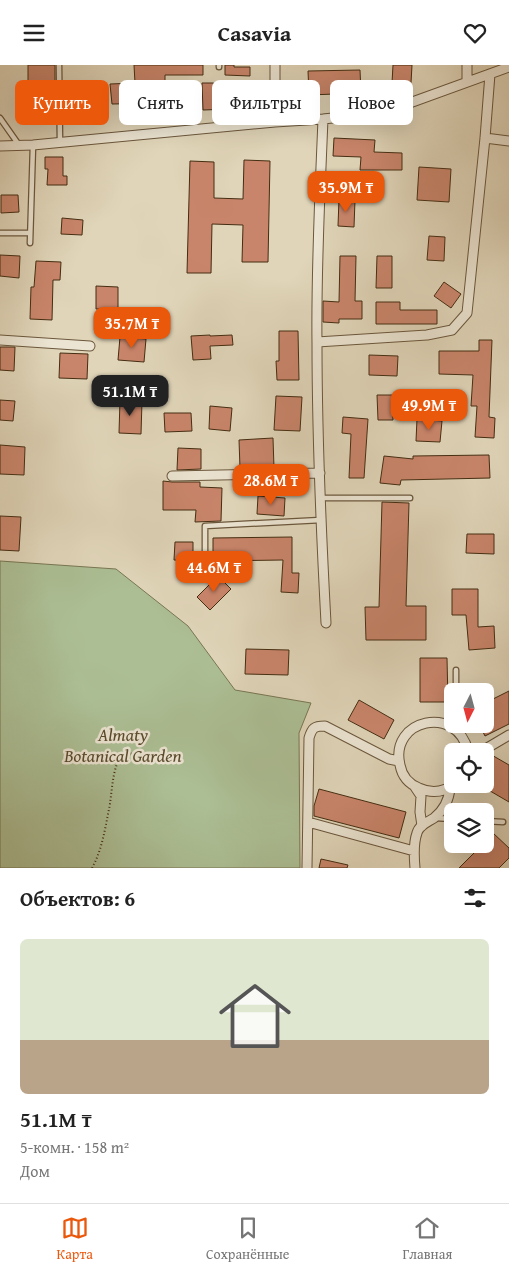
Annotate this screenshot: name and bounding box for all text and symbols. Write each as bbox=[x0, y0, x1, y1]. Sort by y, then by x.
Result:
text: Casavia bbox=[218, 17, 291, 49]
icon: menu bbox=[20, 19, 48, 47]
icon: heart bbox=[461, 19, 489, 47]
chip: Купить bbox=[15, 80, 109, 125]
chip: Снять bbox=[119, 80, 202, 125]
chip: Фильтры bbox=[212, 80, 320, 125]
chip: Новое bbox=[330, 80, 413, 125]
pin: 35.9M ₸ bbox=[300, 171, 392, 213]
text: 35.9M ₸ bbox=[319, 175, 373, 199]
pin: 35.7M ₸ bbox=[86, 307, 178, 349]
text: 35.7M ₸ bbox=[105, 311, 159, 335]
pin: 51.1M ₸ bbox=[84, 375, 176, 417]
text: 51.1M ₸ bbox=[103, 379, 157, 403]
pin: 49.9M ₸ bbox=[383, 389, 475, 431]
text: 49.9M ₸ bbox=[402, 393, 456, 417]
pin: 28.6M ₸ bbox=[225, 463, 317, 506]
text: 28.6M ₸ bbox=[244, 468, 298, 492]
pin: 44.6M ₸ bbox=[168, 551, 260, 593]
text: 44.6M ₸ bbox=[187, 555, 241, 579]
north arrow bbox=[444, 683, 494, 733]
map controls bbox=[444, 683, 494, 853]
park label: Almaty Botanical Garden bbox=[63, 721, 182, 769]
button: locate bbox=[444, 743, 494, 793]
button: layers bbox=[444, 803, 494, 853]
text: Объектов: 6 bbox=[20, 883, 135, 914]
icon: filters bbox=[461, 884, 489, 912]
icon: home bbox=[210, 971, 300, 1061]
text: 51.1M ₸ bbox=[20, 1104, 92, 1135]
text: 5-комн. · 158 m² bbox=[20, 1135, 129, 1159]
text: Дом bbox=[20, 1159, 50, 1183]
tab: Карта bbox=[57, 1214, 93, 1264]
tab: Сохранённые bbox=[206, 1214, 289, 1264]
tab: Главная bbox=[403, 1214, 452, 1264]

